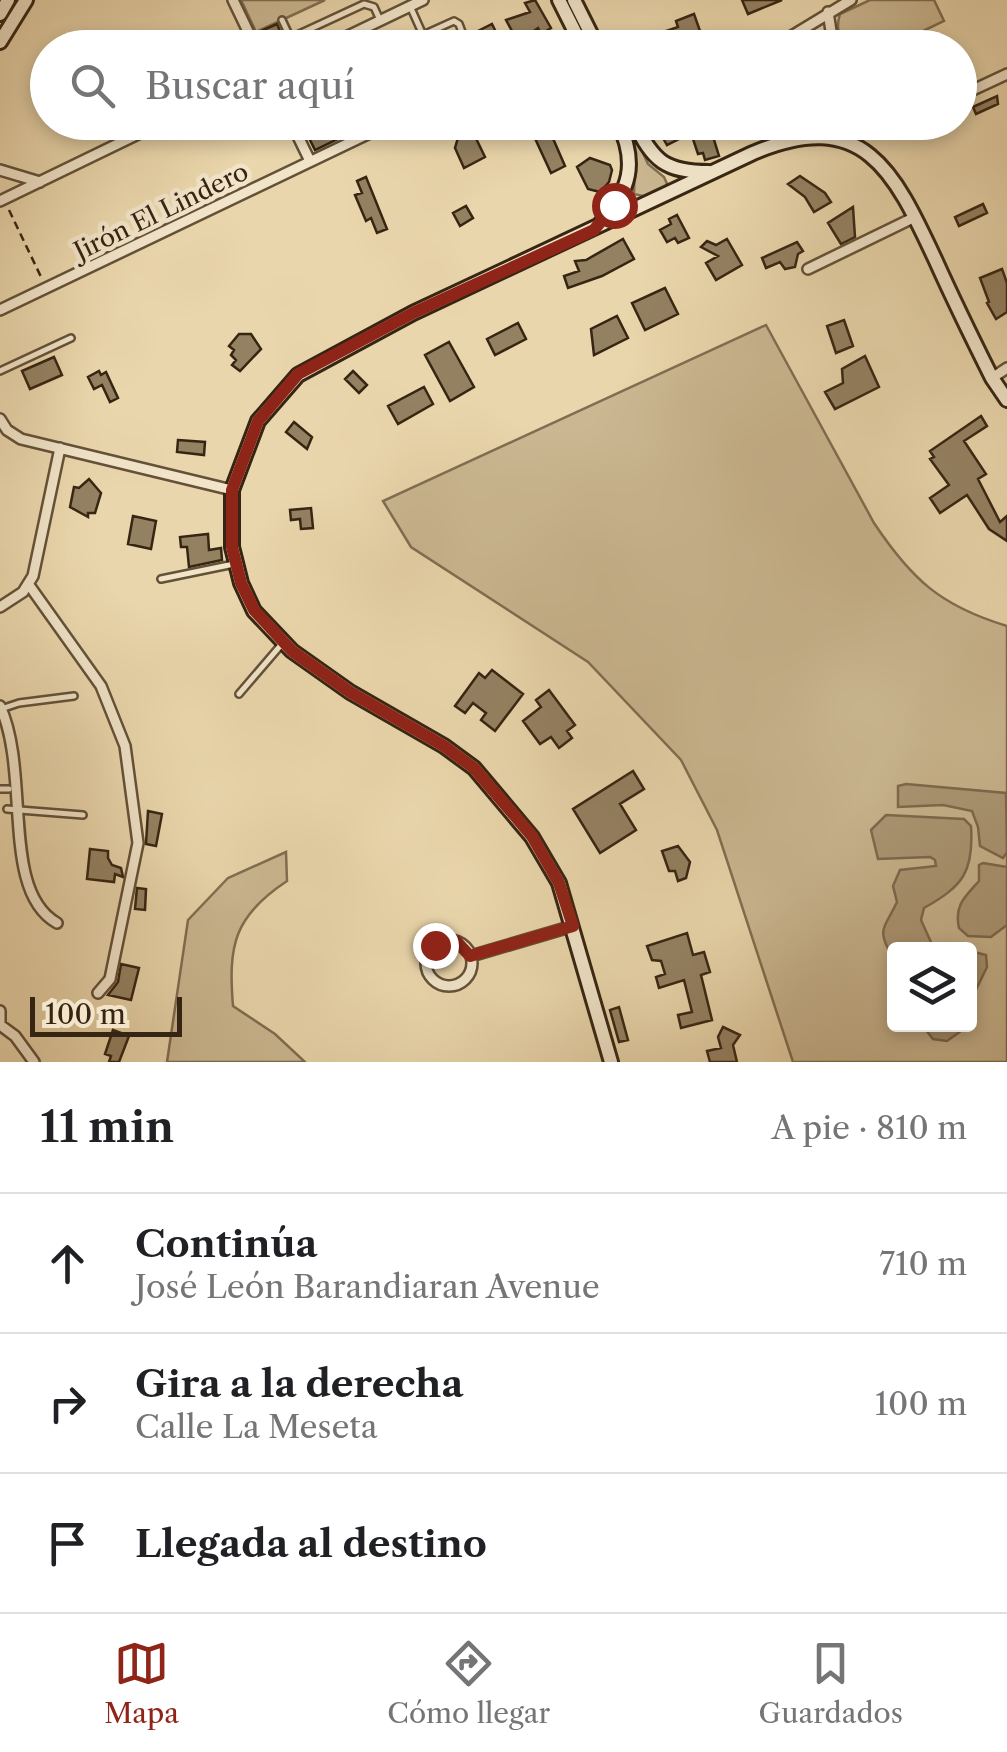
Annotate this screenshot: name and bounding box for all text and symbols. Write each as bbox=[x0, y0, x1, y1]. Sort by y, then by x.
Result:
search box bbox=[30, 30, 977, 140]
icon: search bbox=[65, 58, 120, 113]
text: Buscar aquí bbox=[145, 62, 355, 109]
street label: Jirón El Lindero bbox=[65, 156, 253, 269]
route start bbox=[592, 183, 638, 229]
route end bbox=[413, 923, 459, 969]
map controls bbox=[887, 942, 977, 1032]
button: layers bbox=[887, 942, 977, 1032]
scale bar bbox=[30, 992, 182, 1036]
text: 100 m bbox=[45, 997, 126, 1031]
text: 11 min bbox=[40, 1101, 174, 1153]
text: A pie · 810 m bbox=[772, 1108, 967, 1147]
text: Continúa bbox=[135, 1220, 318, 1267]
icon: ahead bbox=[40, 1236, 95, 1291]
text: 710 m bbox=[879, 1244, 967, 1283]
text: José León Barandiaran Avenue bbox=[135, 1267, 600, 1306]
text: Gira a la derecha bbox=[135, 1360, 463, 1407]
icon: right bbox=[40, 1376, 95, 1431]
text: 100 m bbox=[875, 1384, 967, 1423]
text: Calle La Meseta bbox=[135, 1407, 378, 1446]
icon: arrive bbox=[40, 1516, 95, 1571]
text: Llegada al destino bbox=[135, 1520, 487, 1567]
tab: Mapa bbox=[104, 1636, 179, 1730]
tab: Cómo llegar bbox=[387, 1636, 550, 1730]
tab: Guardados bbox=[759, 1636, 903, 1730]

